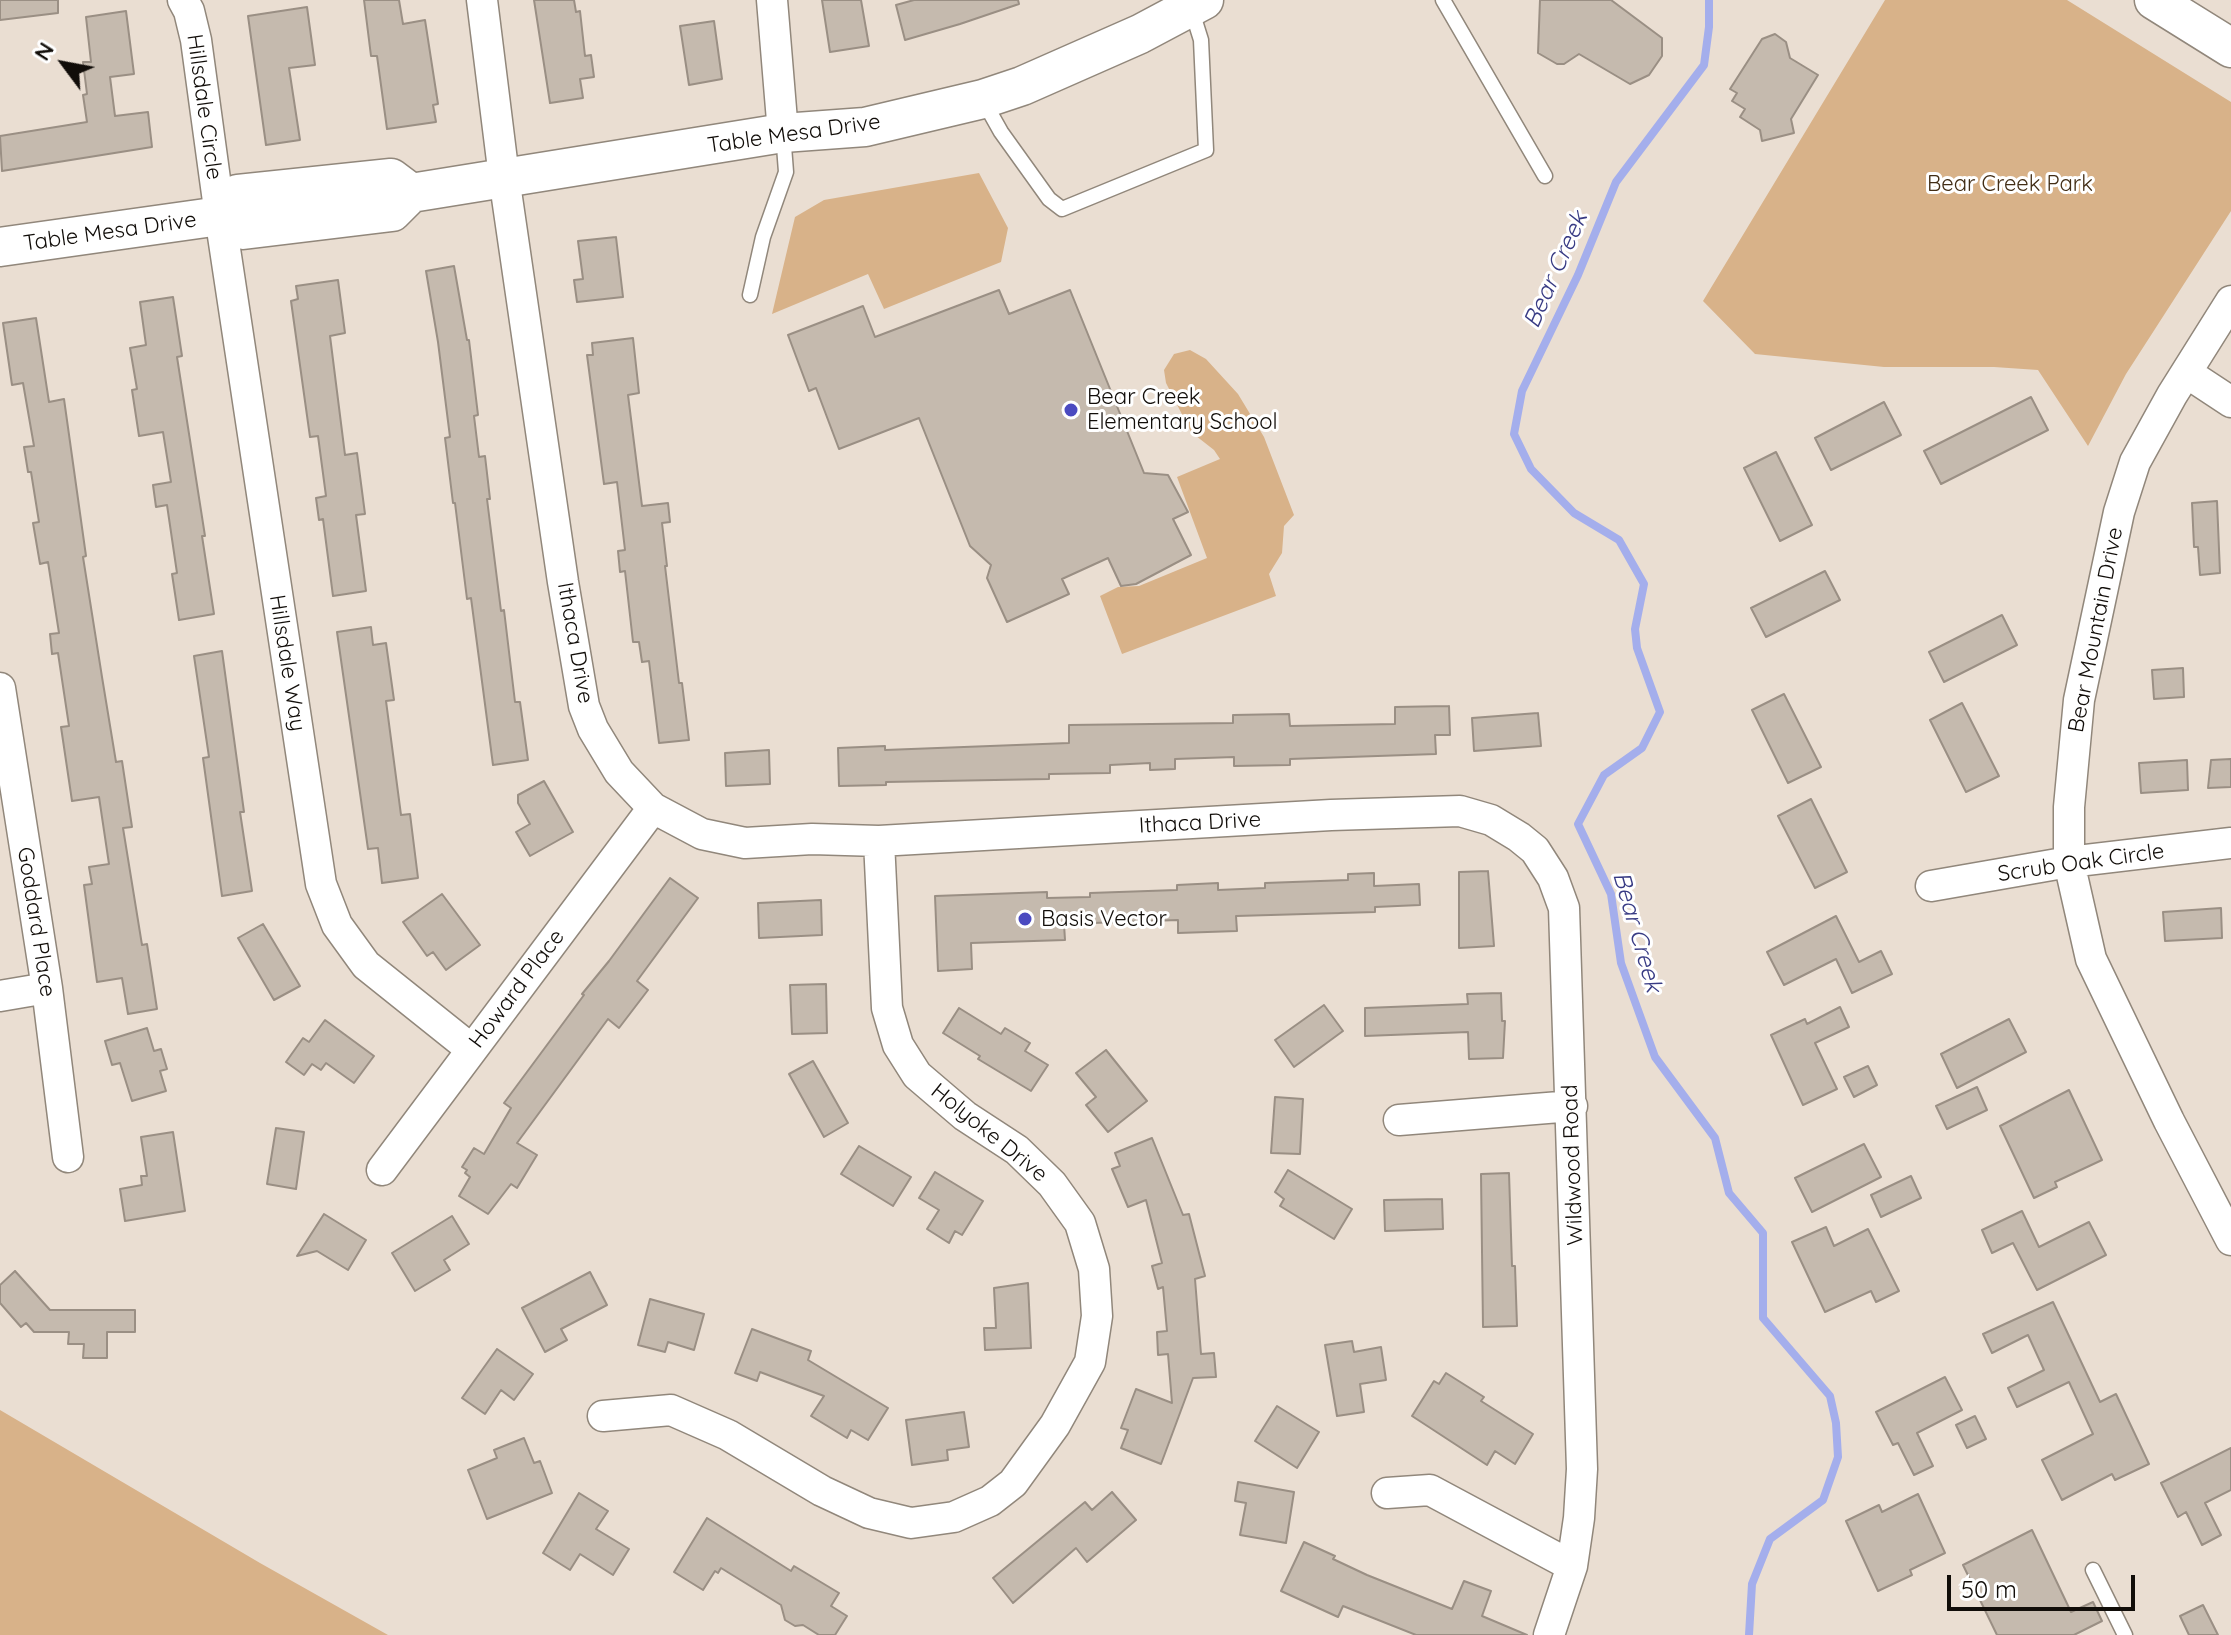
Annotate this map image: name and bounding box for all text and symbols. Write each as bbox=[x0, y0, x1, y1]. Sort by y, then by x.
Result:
north arrow bbox=[24, 24, 104, 104]
street label: Hillsdale Circle bbox=[181, 33, 227, 181]
text: N bbox=[27, 37, 60, 66]
street label: Table Mesa Drive bbox=[706, 109, 882, 159]
park label: Bear Creek Park bbox=[1927, 171, 2093, 197]
street label: Table Mesa Drive bbox=[22, 207, 198, 257]
water label: Bear Creek bbox=[1518, 208, 1594, 332]
place label: Bear Creek Elementary School bbox=[1087, 384, 1278, 436]
marker: Bear Creek Elementary School bbox=[1062, 401, 1080, 419]
street label: Bear Mountain Drive bbox=[2063, 525, 2129, 735]
street label: Ithaca Drive bbox=[551, 580, 599, 706]
street label: Hillsdale Way bbox=[263, 593, 311, 733]
street label: Ithaca Drive bbox=[1138, 807, 1262, 839]
street label: Scrub Oak Circle bbox=[1996, 838, 2166, 888]
street label: Goddard Place bbox=[11, 845, 61, 999]
water label: Bear Creek bbox=[1606, 868, 1668, 996]
place label: Basis Vector bbox=[1041, 906, 1167, 932]
marker: Basis Vector bbox=[1016, 910, 1034, 928]
street label: Howard Place bbox=[464, 924, 570, 1054]
street label: Holyoke Drive bbox=[925, 1078, 1053, 1188]
street label: Wildwood Road bbox=[1557, 1084, 1589, 1246]
scale bar bbox=[1951, 1559, 2139, 1609]
text: 50 m bbox=[1961, 1574, 2017, 1604]

